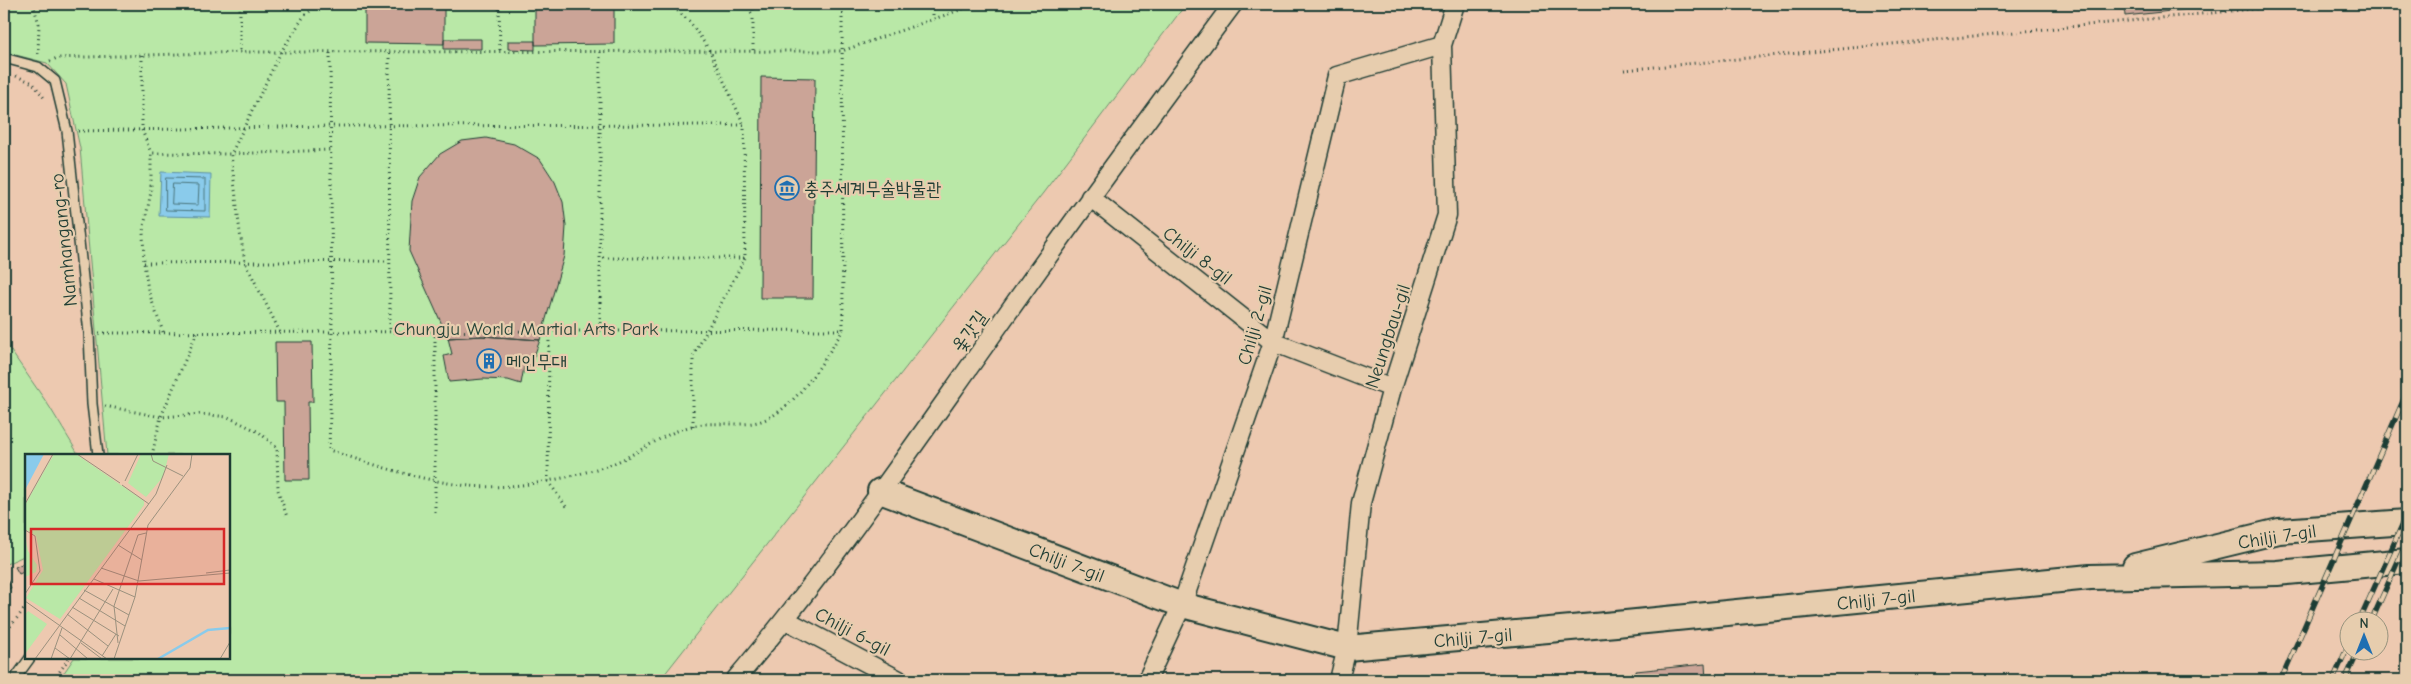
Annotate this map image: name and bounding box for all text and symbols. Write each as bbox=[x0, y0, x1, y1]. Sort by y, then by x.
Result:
street label: Namhangang-ro bbox=[46, 172, 82, 308]
museum icon: 충주세계무술박물관 bbox=[774, 175, 800, 201]
place label: 충주세계무술박물관 bbox=[804, 178, 942, 200]
street label: Chilji 8-gil bbox=[1159, 222, 1236, 290]
street label: Neungbau-gil bbox=[1361, 281, 1415, 391]
street label: Chilji 2-gil bbox=[1233, 283, 1277, 368]
street label: 옻갓길 bbox=[948, 306, 992, 357]
park label: Chungju World Martial Arts Park bbox=[394, 318, 659, 340]
building icon: 메인무대 bbox=[476, 348, 502, 374]
place label: 메인무대 bbox=[506, 351, 567, 373]
inset map bbox=[25, 454, 230, 659]
street label: Chilji 7-gil bbox=[2236, 520, 2318, 554]
street label: Chilji 7-gil bbox=[1026, 538, 1108, 587]
street label: Chilji 7-gil bbox=[1836, 585, 1917, 615]
street label: Chilji 6-gil bbox=[811, 603, 894, 661]
north arrow bbox=[2338, 612, 2388, 662]
text: N bbox=[2359, 615, 2369, 632]
street label: Chilji 7-gil bbox=[1433, 624, 1513, 652]

